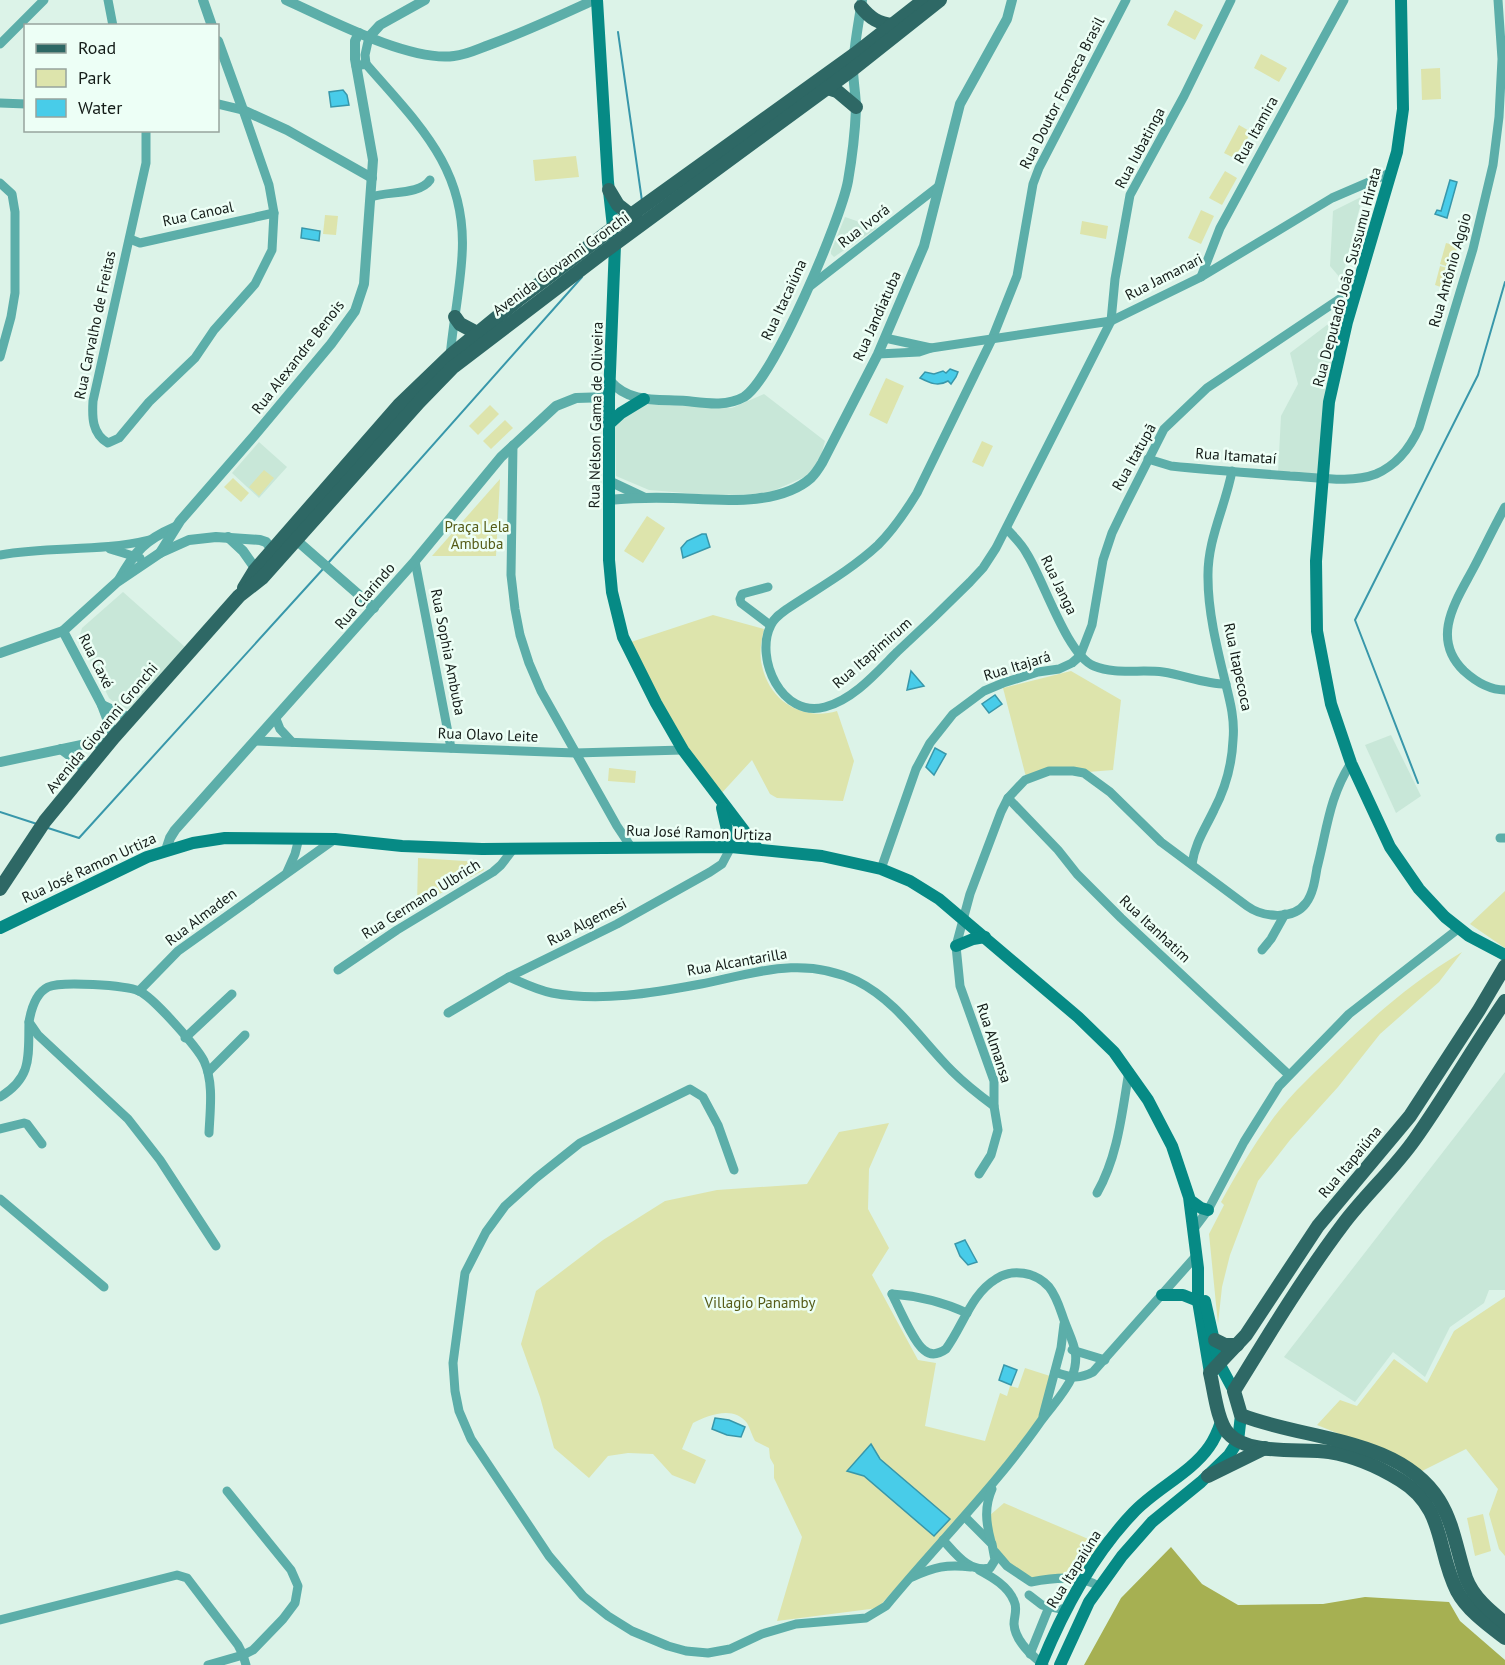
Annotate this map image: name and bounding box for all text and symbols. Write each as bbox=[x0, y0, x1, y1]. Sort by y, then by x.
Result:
street label: Rua Doutor Fonseca Brasil bbox=[1015, 13, 1109, 172]
legend bbox=[24, 24, 219, 132]
text: Road bbox=[78, 36, 116, 59]
text: Park bbox=[78, 66, 111, 89]
street label: Rua Itamira bbox=[1229, 93, 1282, 167]
text: Water bbox=[78, 96, 122, 119]
street label: Rua Iubatinga bbox=[1110, 104, 1169, 192]
street label: Rua Deputado João Sussumu Hirata bbox=[1308, 165, 1385, 389]
street label: Rua Canoal bbox=[161, 197, 236, 230]
street label: Rua Ivorá bbox=[834, 200, 893, 252]
street label: Avenida Giovanni Gronchi bbox=[489, 208, 633, 320]
street label: Rua Antônio Aggio bbox=[1424, 210, 1475, 329]
street label: Rua Carvalho de Freitas bbox=[69, 249, 120, 401]
street label: Rua Jamanari bbox=[1122, 249, 1206, 304]
street label: Rua Itacaiúna bbox=[757, 256, 811, 343]
street label: Rua Jandiatuba bbox=[848, 268, 905, 364]
street label: Rua Alexandre Benois bbox=[247, 296, 348, 417]
street label: Rua Nélson Gama de Oliveira bbox=[584, 321, 607, 509]
street label: Rua Itatupã bbox=[1107, 420, 1160, 494]
street label: Rua Itamataí bbox=[1195, 443, 1277, 468]
park label: Praça Lela Ambuba bbox=[445, 517, 509, 553]
street label: Rua Janga bbox=[1037, 552, 1082, 618]
street label: Rua Clarindo bbox=[331, 558, 399, 633]
street label: Rua Sophia Ambuba bbox=[427, 587, 470, 717]
street label: Rua Itapimirum bbox=[828, 613, 915, 692]
street label: Rua Itapecoca bbox=[1220, 621, 1257, 713]
street label: Rua Caxé bbox=[75, 630, 118, 691]
street label: Rua Itajará bbox=[981, 646, 1053, 685]
street label: Avenida Giovanni Gronchi bbox=[42, 659, 162, 797]
street label: Rua Olavo Leite bbox=[437, 723, 539, 746]
street label: Rua José Ramon Urtiza bbox=[626, 820, 772, 845]
street label: Rua José Ramon Urtiza bbox=[19, 828, 159, 907]
street label: Rua Germano Ulbrich bbox=[358, 854, 484, 943]
street label: Rua Almaden bbox=[161, 884, 240, 950]
street label: Rua Itanhatim bbox=[1116, 891, 1195, 966]
street label: Rua Algemesi bbox=[544, 893, 630, 950]
street label: Rua Alcantarilla bbox=[685, 943, 788, 980]
street label: Rua Almansa bbox=[973, 1001, 1016, 1085]
street label: Rua Itapaiúna bbox=[1314, 1122, 1385, 1202]
park label: Villagio Panamby bbox=[704, 1293, 815, 1312]
street label: Rua Itapaiúna bbox=[1042, 1526, 1105, 1611]

